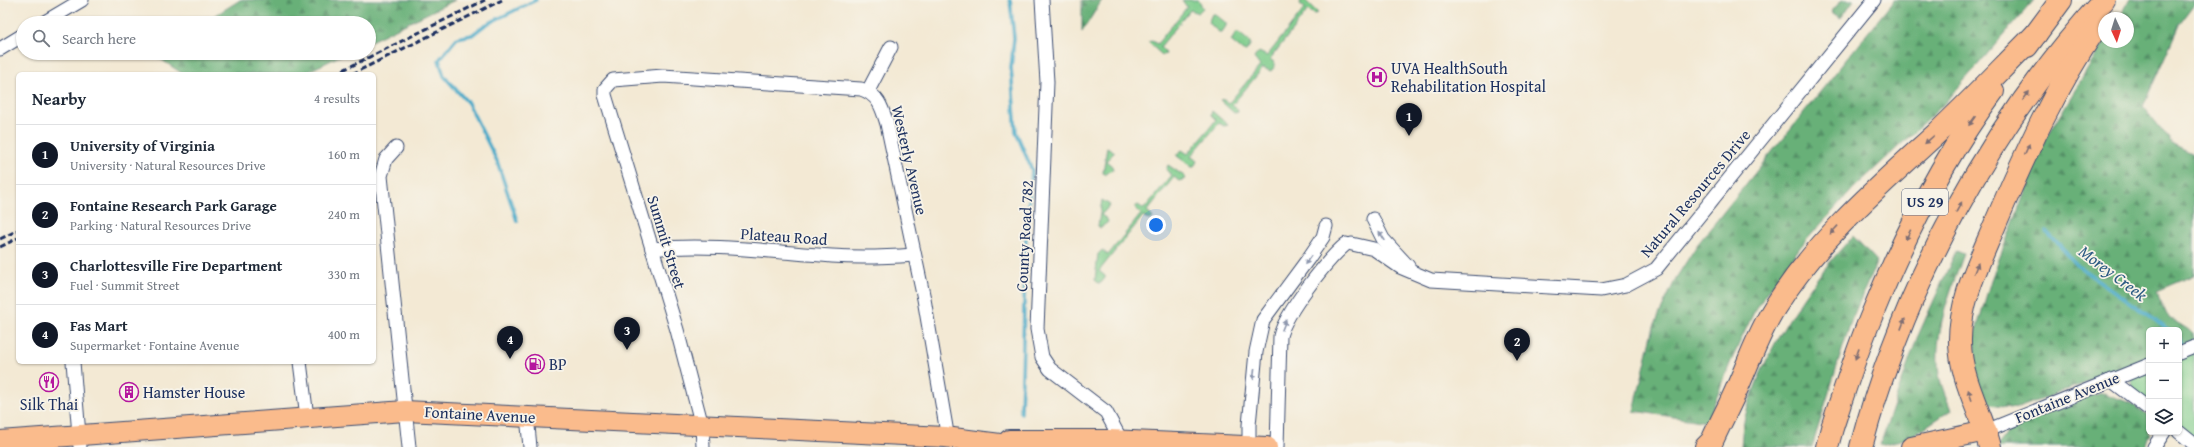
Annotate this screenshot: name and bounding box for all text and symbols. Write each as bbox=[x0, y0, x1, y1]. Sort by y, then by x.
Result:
north arrow bbox=[2098, 12, 2134, 48]
search box bbox=[16, 16, 376, 60]
icon: search bbox=[30, 27, 52, 49]
text: Search here bbox=[62, 28, 136, 49]
place label: UVA HealthSouth Rehabilitation Hospital bbox=[1391, 56, 1547, 98]
hospital icon: UVA HealthSouth Rehabilitation Hospital bbox=[1366, 66, 1388, 88]
text: Nearby bbox=[32, 86, 86, 111]
text: 4 results bbox=[314, 89, 360, 108]
one-way arrow bbox=[2022, 91, 2030, 101]
street label: Westerly Avenue bbox=[886, 103, 934, 217]
pin: 1 bbox=[1396, 103, 1422, 136]
one-way arrow bbox=[1968, 116, 1976, 127]
street label: Natural Resources Drive bbox=[1634, 124, 1756, 262]
text: University of Virginia bbox=[70, 135, 215, 156]
one-way arrow bbox=[1923, 136, 1934, 145]
one-way arrow bbox=[2025, 142, 2031, 154]
text: 1 bbox=[42, 145, 48, 164]
text: 160 m bbox=[328, 145, 360, 164]
text: University · Natural Resources Drive bbox=[70, 156, 266, 175]
street label: County Road 782 bbox=[1009, 180, 1039, 292]
road number: US 29 bbox=[1902, 189, 1948, 215]
street label: Summit Street bbox=[641, 192, 693, 292]
text: Fontaine Research Park Garage bbox=[70, 195, 277, 216]
one-way arrow bbox=[1955, 201, 1962, 213]
text: 2 bbox=[42, 205, 48, 224]
text: 240 m bbox=[328, 205, 360, 224]
your location bbox=[1146, 215, 1166, 235]
text: Parking · Natural Resources Drive bbox=[70, 216, 251, 235]
street label: Plateau Road bbox=[740, 221, 829, 251]
one-way arrow bbox=[1830, 225, 1839, 235]
one-way arrow bbox=[1905, 229, 1911, 240]
one-way arrow bbox=[1378, 230, 1385, 241]
water label: Morey Creek bbox=[2074, 239, 2153, 307]
text: Charlottesville Fire Department bbox=[70, 255, 282, 276]
one-way arrow bbox=[1304, 255, 1312, 265]
one-way arrow bbox=[1974, 262, 1980, 274]
text: 3 bbox=[42, 265, 48, 284]
text: 330 m bbox=[328, 265, 360, 284]
text: Fuel · Summit Street bbox=[70, 276, 180, 295]
text: Fas Mart bbox=[70, 315, 128, 336]
pin: 3 bbox=[614, 317, 640, 350]
one-way arrow bbox=[1281, 318, 1287, 330]
one-way arrow bbox=[1901, 318, 1907, 330]
text: 4 bbox=[42, 325, 48, 344]
text: 400 m bbox=[328, 325, 360, 344]
pin: 4 bbox=[497, 326, 523, 359]
map controls bbox=[2146, 327, 2182, 435]
button: + bbox=[2146, 327, 2182, 363]
pin: 2 bbox=[1504, 328, 1530, 361]
text: Supermarket · Fontaine Avenue bbox=[70, 336, 239, 355]
one-way arrow bbox=[1854, 348, 1860, 360]
place label: BP bbox=[549, 352, 567, 376]
fuel station icon: BP bbox=[524, 353, 546, 375]
button: − bbox=[2146, 363, 2182, 399]
street label: Fontaine Avenue bbox=[2011, 365, 2123, 429]
one-way arrow bbox=[1251, 368, 1257, 380]
restaurant icon: Silk Thai bbox=[38, 371, 60, 393]
place label: Hamster House bbox=[143, 380, 245, 404]
building icon: Hamster House bbox=[118, 381, 140, 403]
one-way arrow bbox=[1967, 388, 1973, 400]
place label: Silk Thai bbox=[20, 392, 79, 416]
street label: Fontaine Avenue bbox=[424, 399, 536, 429]
button: layers bbox=[2146, 399, 2182, 435]

